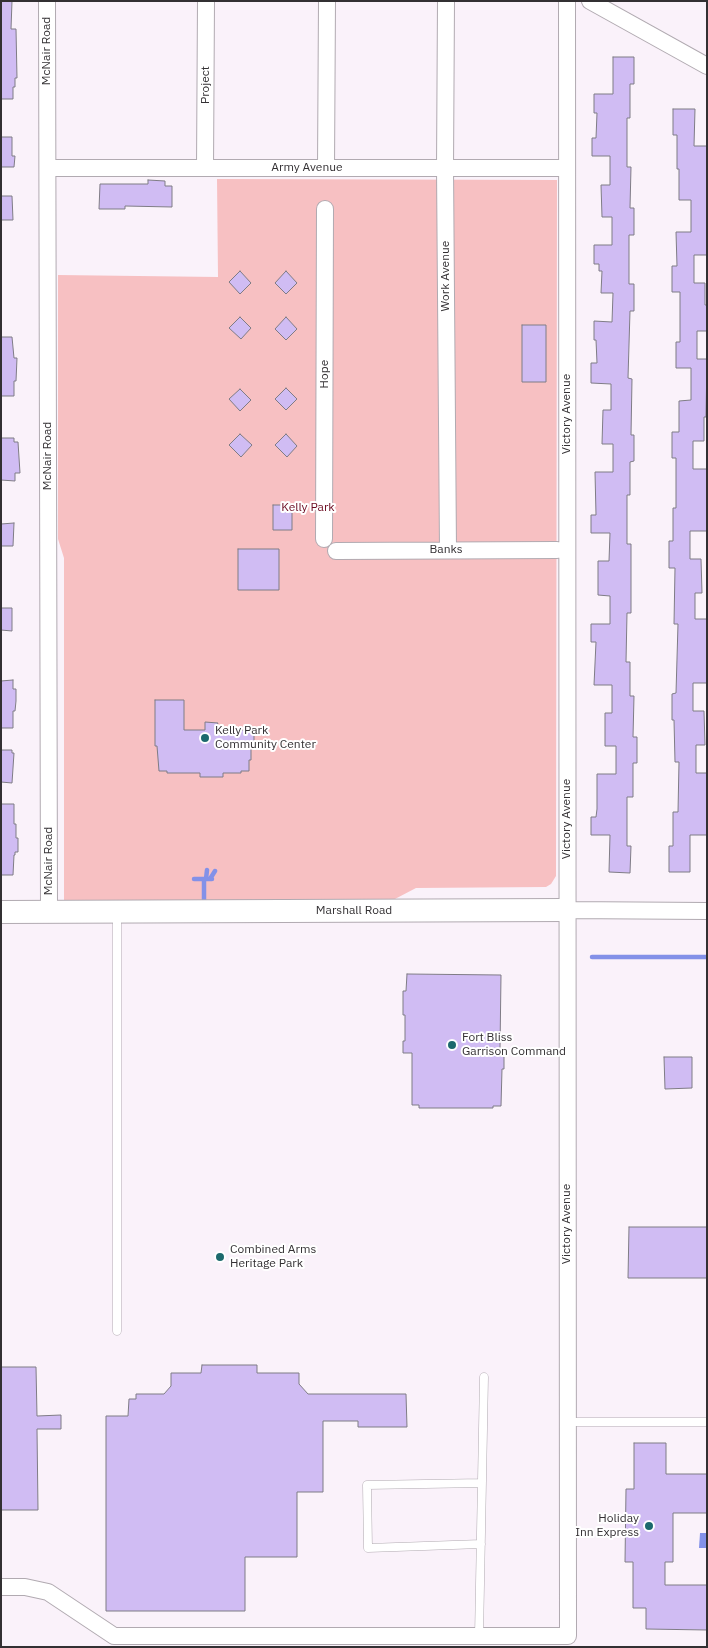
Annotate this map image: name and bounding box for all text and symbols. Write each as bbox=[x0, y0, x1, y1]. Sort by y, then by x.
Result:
street label: McNair Road bbox=[40, 17, 54, 85]
street label: Project bbox=[199, 66, 213, 104]
street label: Army Avenue bbox=[271, 161, 343, 175]
street label: Work Avenue bbox=[439, 241, 453, 311]
street label: Hope bbox=[318, 360, 332, 388]
street label: Victory Avenue bbox=[560, 374, 574, 454]
street label: McNair Road bbox=[41, 422, 55, 490]
park label: Kelly Park bbox=[281, 501, 335, 515]
street label: Banks bbox=[429, 543, 463, 557]
place label: Kelly Park Community Center bbox=[215, 724, 316, 752]
marker: Kelly Park Community Center bbox=[199, 732, 211, 744]
street label: Victory Avenue bbox=[560, 779, 574, 859]
street label: McNair Road bbox=[42, 827, 56, 895]
street label: Marshall Road bbox=[316, 904, 392, 918]
place label: Fort Bliss Garrison Command bbox=[462, 1031, 566, 1059]
marker: Fort Bliss Garrison Command bbox=[446, 1039, 458, 1051]
street label: Victory Avenue bbox=[560, 1184, 574, 1264]
place label: Combined Arms Heritage Park bbox=[230, 1243, 316, 1271]
marker: Combined Arms Heritage Park bbox=[214, 1251, 226, 1263]
place label: Holiday Inn Express bbox=[575, 1512, 639, 1540]
marker: Holiday Inn Express bbox=[643, 1520, 655, 1532]

